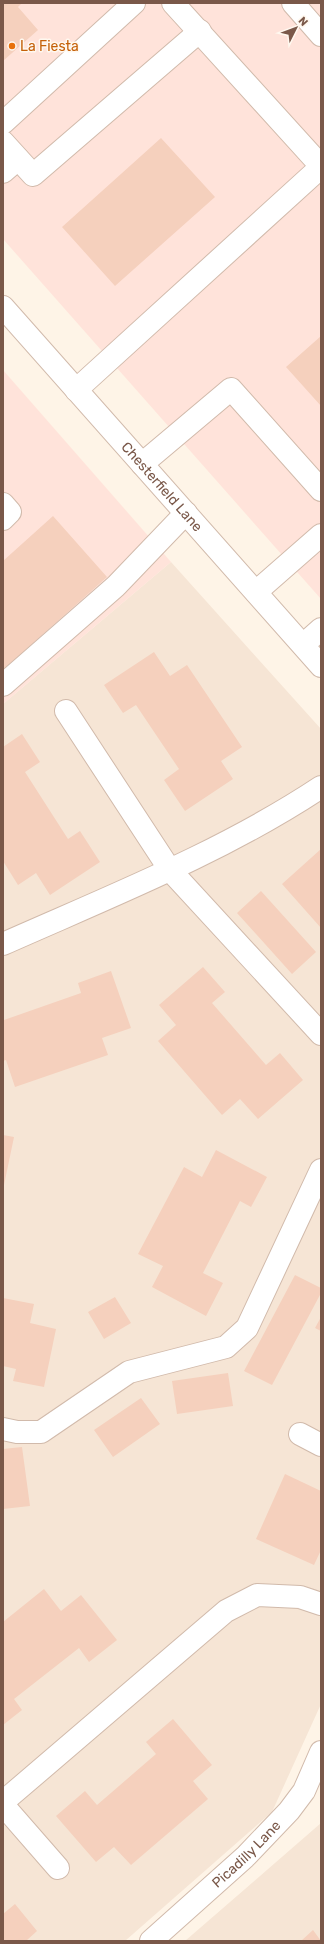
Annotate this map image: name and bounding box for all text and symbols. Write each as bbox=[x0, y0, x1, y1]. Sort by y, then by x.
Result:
north arrow bbox=[276, 8, 316, 48]
text: N bbox=[296, 14, 311, 29]
place label: La Fiesta bbox=[20, 38, 79, 55]
marker: La Fiesta bbox=[7, 41, 17, 51]
street label: Chesterfield Lane bbox=[118, 438, 206, 535]
street label: Picadilly Lane bbox=[208, 1817, 284, 1891]

